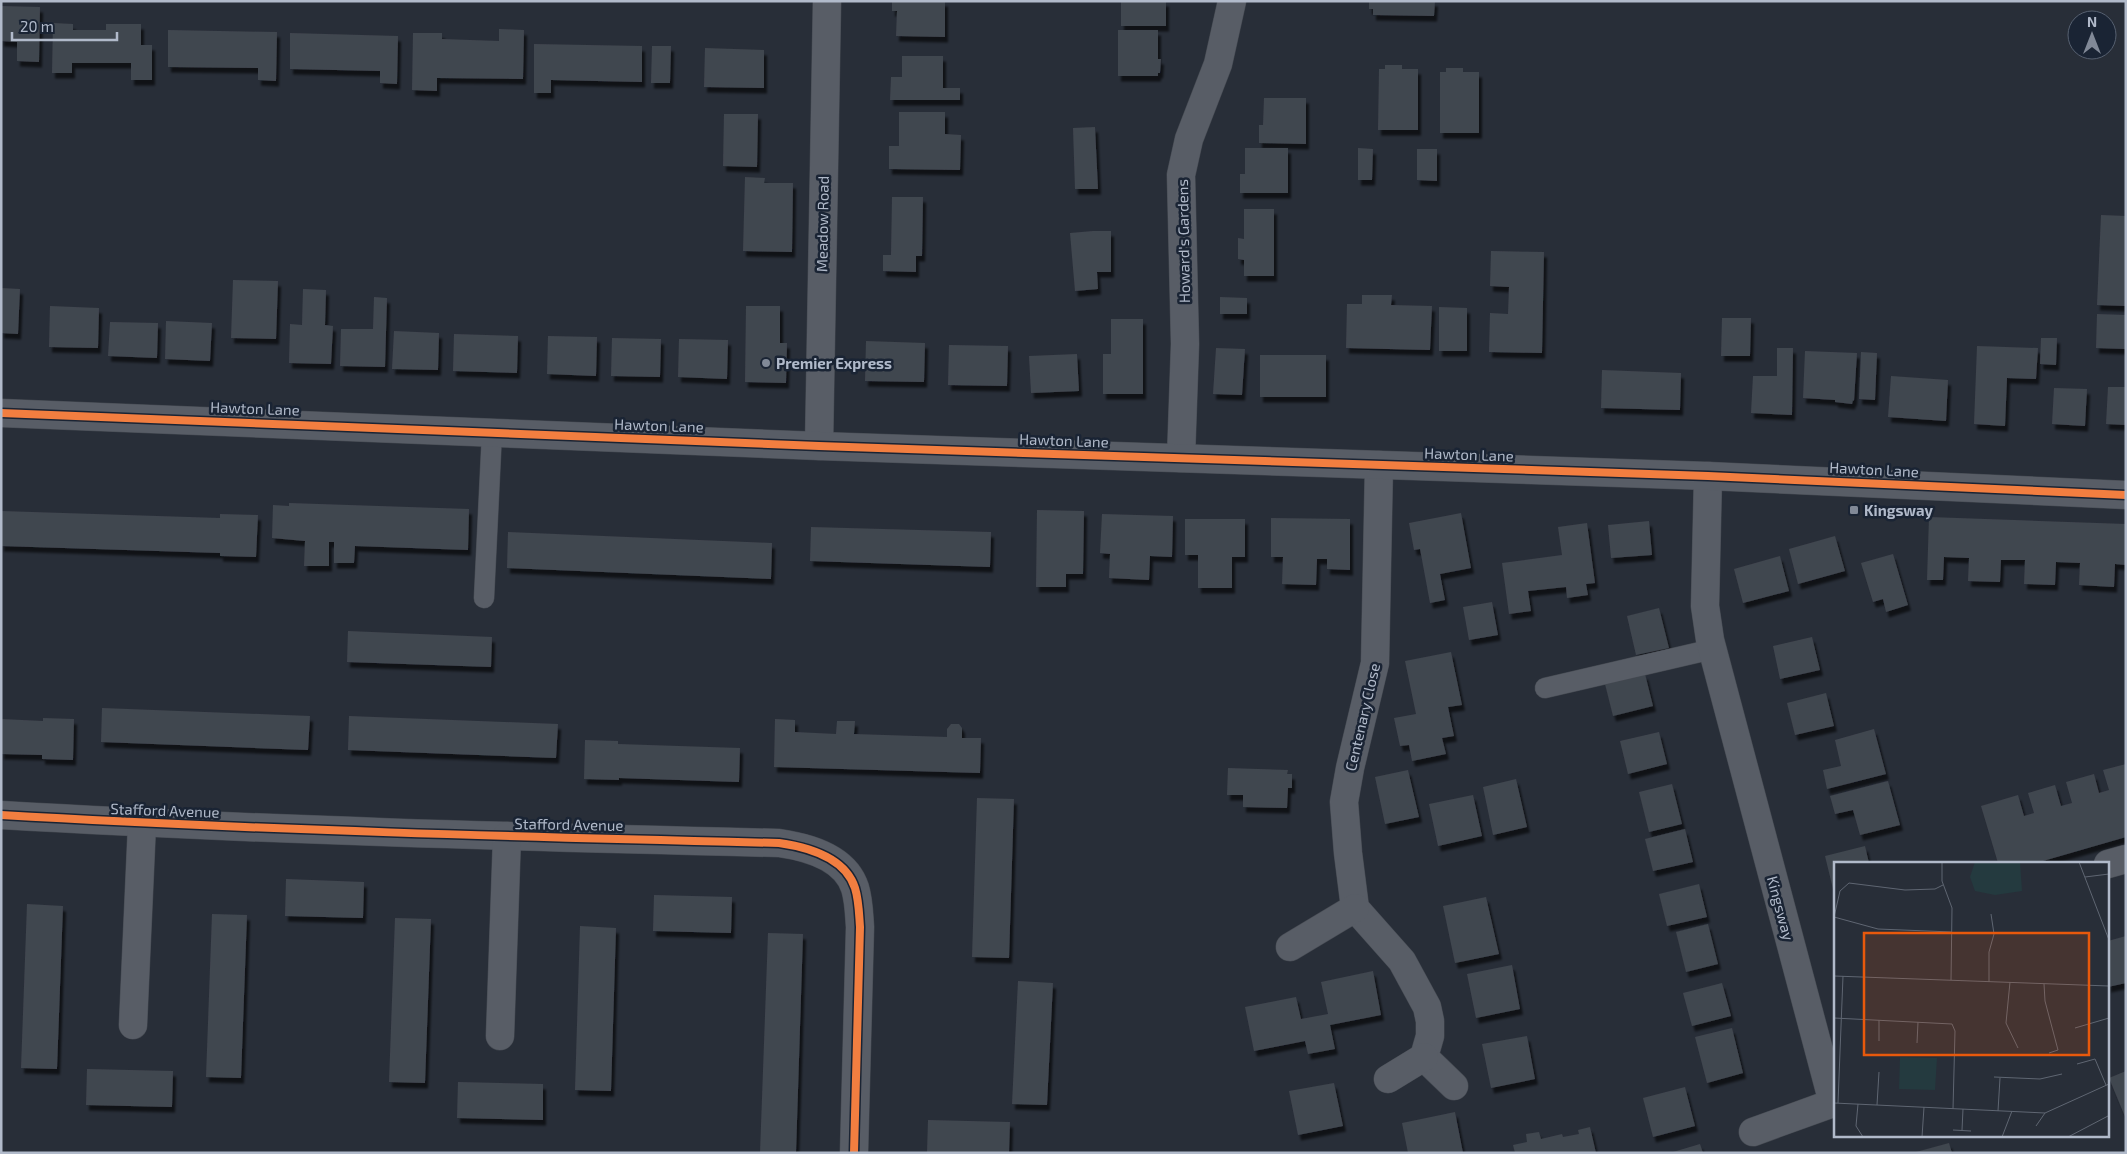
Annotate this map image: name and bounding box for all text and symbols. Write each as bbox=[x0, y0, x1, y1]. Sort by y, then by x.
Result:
scale bar bbox=[12, 10, 118, 42]
north arrow bbox=[2067, 10, 2117, 60]
text: N bbox=[2087, 13, 2097, 30]
text: 20 m bbox=[20, 17, 54, 35]
street label: Meadow Road bbox=[812, 176, 832, 272]
street label: Howard's Gardens bbox=[1173, 179, 1193, 303]
place label: Premier Express bbox=[776, 354, 892, 372]
marker: Premier Express bbox=[760, 357, 772, 369]
street label: Hawton Lane bbox=[210, 397, 300, 419]
street label: Hawton Lane bbox=[614, 414, 704, 436]
street label: Hawton Lane bbox=[1019, 429, 1109, 451]
street label: Hawton Lane bbox=[1424, 443, 1514, 465]
street label: Hawton Lane bbox=[1829, 458, 1919, 480]
place label: Kingsway bbox=[1864, 501, 1934, 520]
marker: Kingsway bbox=[1848, 504, 1860, 516]
street label: Centenary Close bbox=[1341, 661, 1383, 773]
street label: Stafford Avenue bbox=[110, 799, 220, 821]
street label: Stafford Avenue bbox=[514, 814, 624, 834]
inset map bbox=[1834, 862, 2110, 1136]
street label: Kingsway bbox=[1764, 874, 1798, 942]

